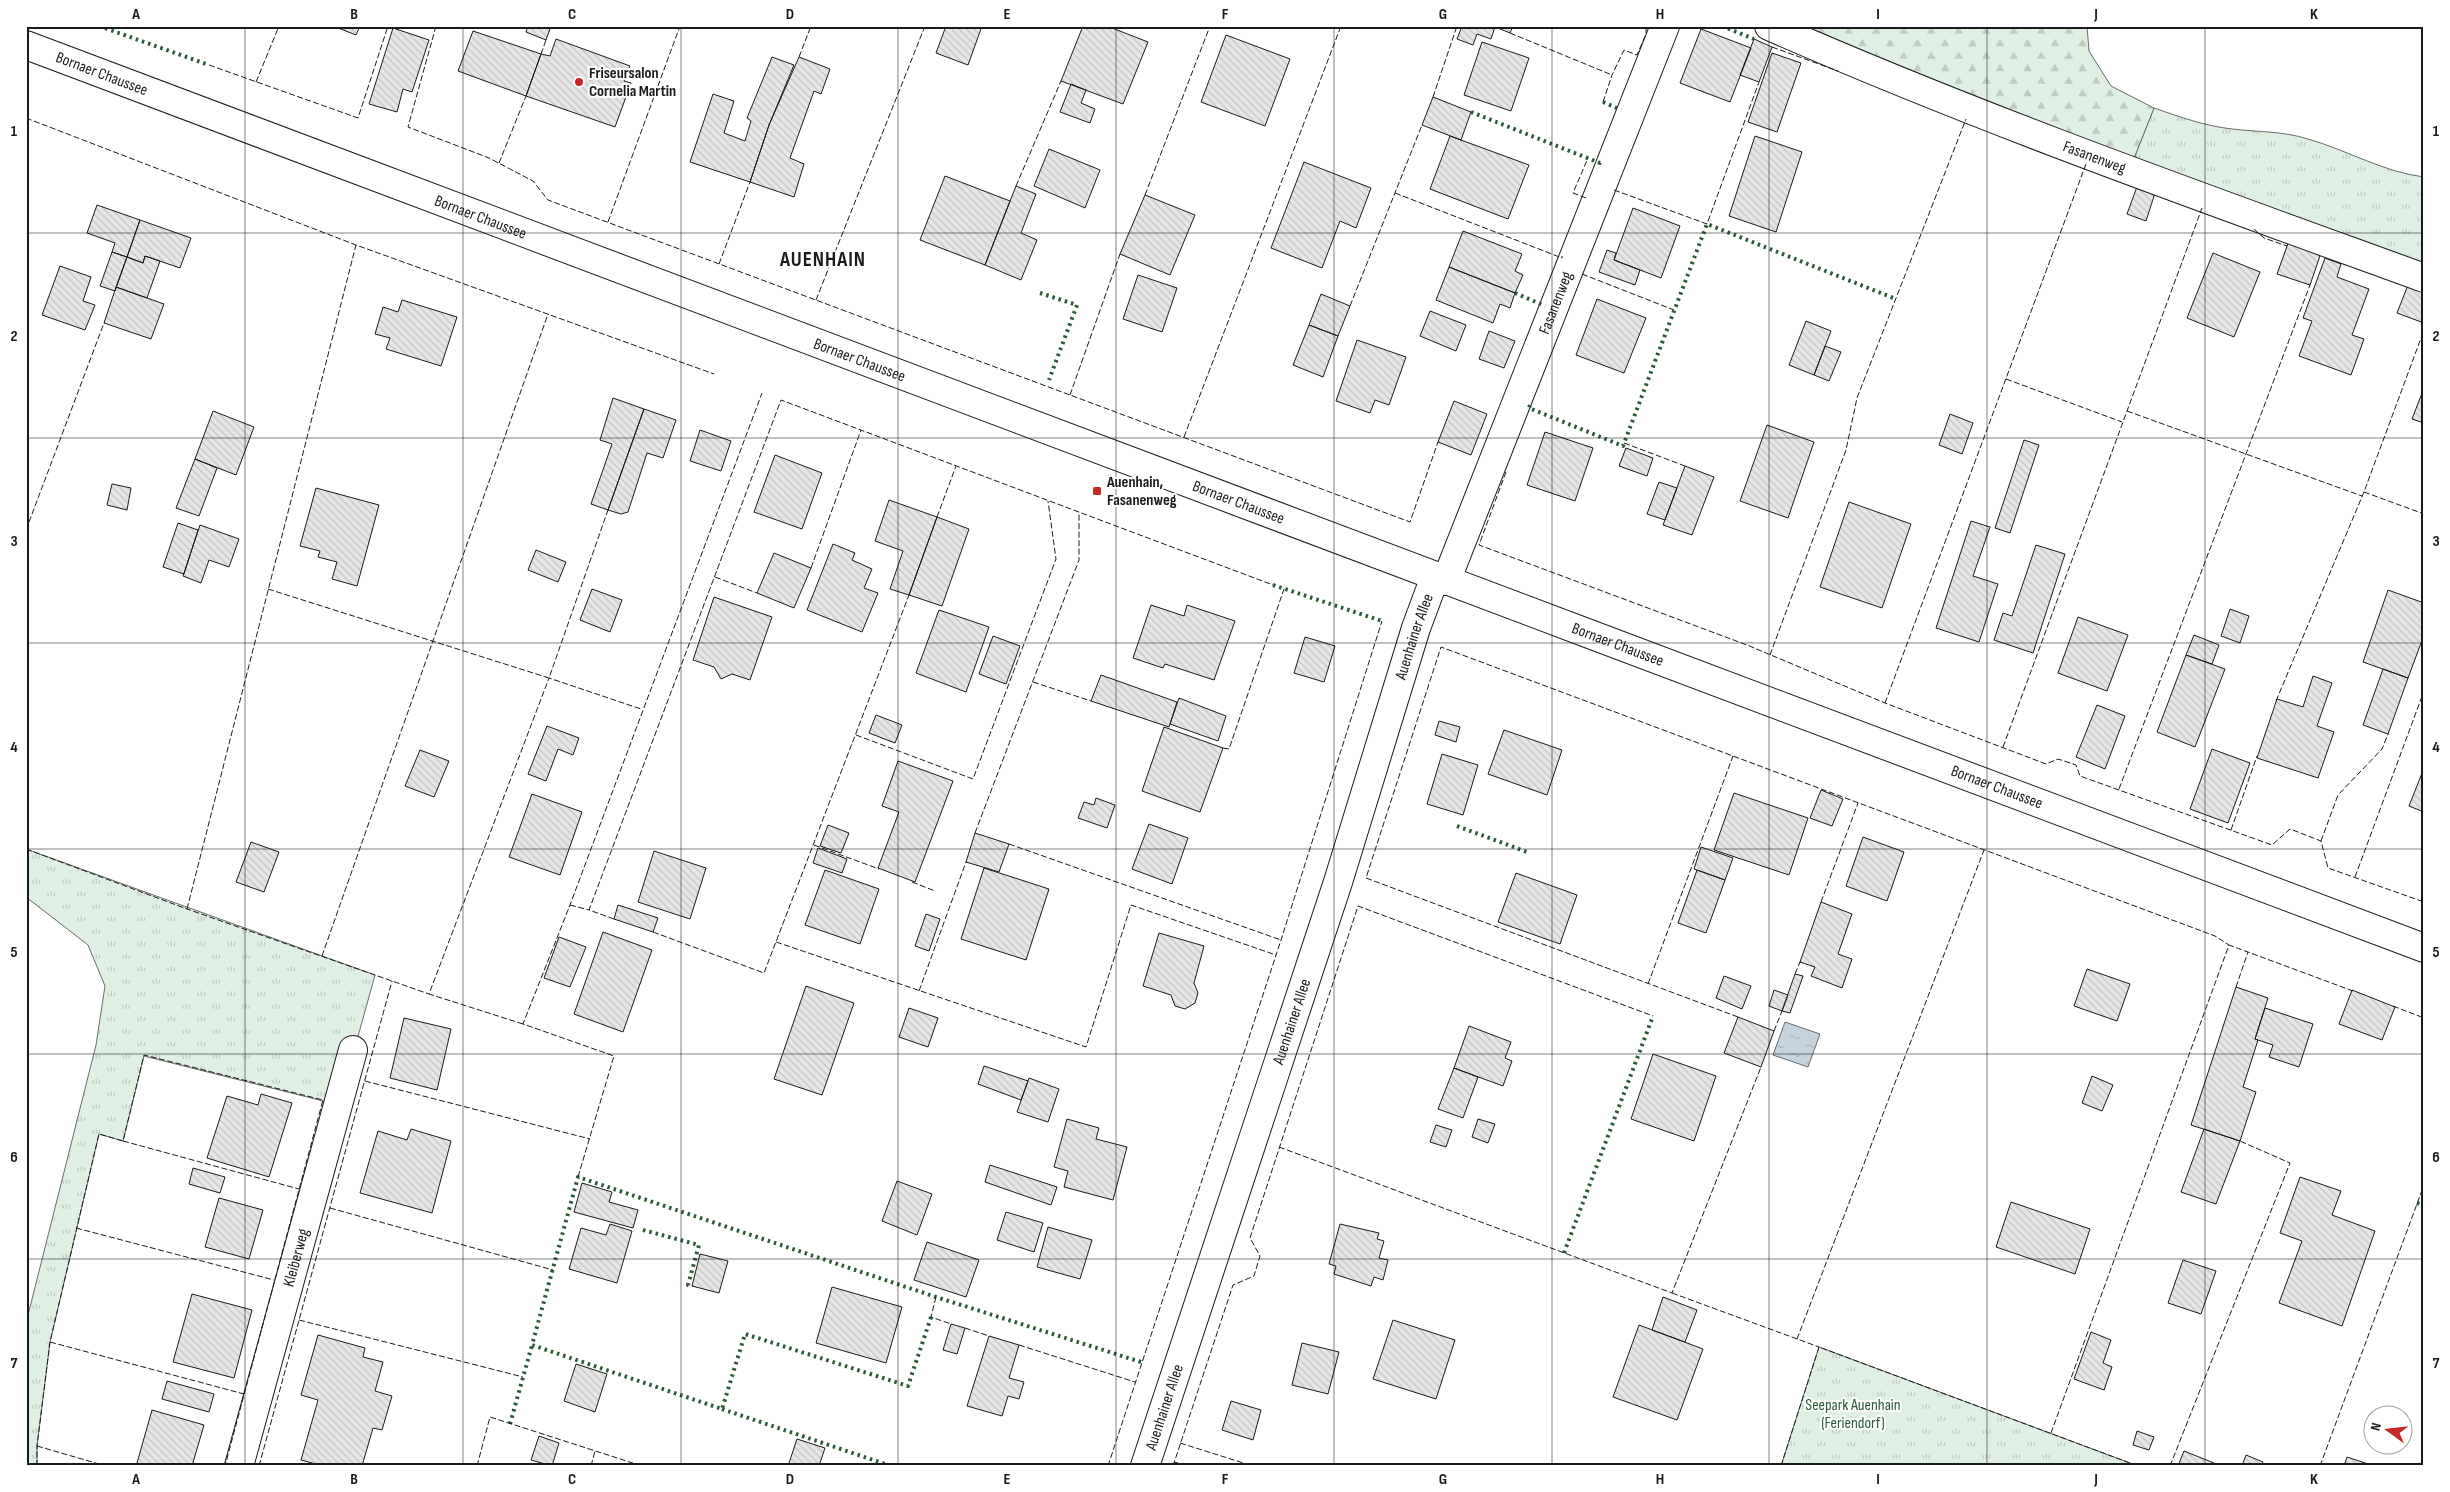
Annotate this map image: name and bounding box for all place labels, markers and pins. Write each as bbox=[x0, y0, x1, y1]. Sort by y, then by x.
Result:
place label: Friseursalon Cornelia Martin bbox=[589, 64, 676, 101]
marker: Friseursalon Cornelia Martin bbox=[573, 76, 585, 88]
place label: Auenhain, Fasanenweg bbox=[1106, 473, 1177, 510]
marker: Auenhain, Fasanenweg bbox=[1091, 485, 1103, 497]

